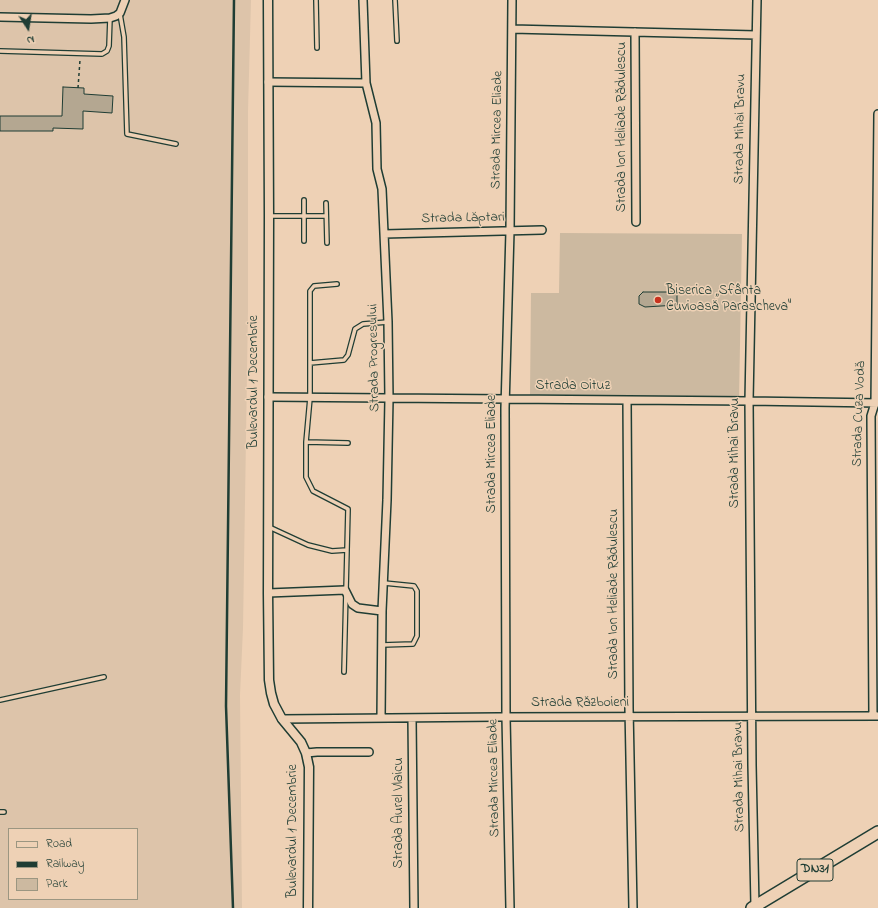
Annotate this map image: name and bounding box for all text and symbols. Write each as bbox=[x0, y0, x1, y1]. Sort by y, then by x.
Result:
north arrow bbox=[8, 8, 48, 48]
text: N bbox=[25, 31, 36, 48]
street label: Strada Ion Heliade Rădulescu bbox=[615, 42, 631, 212]
street label: Strada Mircea Eliade bbox=[489, 71, 507, 189]
street label: Strada Mihai Bravu bbox=[732, 74, 750, 184]
street label: Strada Lăptari bbox=[421, 210, 505, 228]
place label: Biserica „Sfânta Cuvioasă Parascheva" bbox=[666, 284, 791, 316]
marker: Biserica „Sfânta Cuvioasă Parascheva" bbox=[653, 295, 663, 305]
street label: Strada Progresului bbox=[366, 304, 384, 412]
street label: Bulevardul 1 Decembrie bbox=[247, 315, 263, 449]
street label: Strada Cuza Vodă bbox=[850, 361, 870, 467]
street label: Strada Oituz bbox=[536, 379, 610, 395]
street label: Strada Mircea Eliade bbox=[485, 395, 501, 513]
street label: Strada Mihai Bravu bbox=[728, 398, 744, 508]
street label: Strada Ion Heliade Rădulescu bbox=[607, 509, 623, 679]
street label: Strada Războieni bbox=[531, 696, 629, 712]
street label: Strada Mircea Eliade bbox=[486, 719, 504, 837]
street label: Strada Mihai Bravu bbox=[731, 722, 749, 832]
street label: Strada Aurel Vlaicu bbox=[392, 758, 408, 868]
street label: Bulevardul 1 Decembrie bbox=[286, 764, 302, 898]
legend bbox=[8, 828, 138, 900]
text: Road bbox=[46, 835, 72, 853]
text: Railway bbox=[46, 855, 84, 873]
road number: DN31 bbox=[797, 859, 833, 881]
text: Park bbox=[46, 875, 68, 893]

